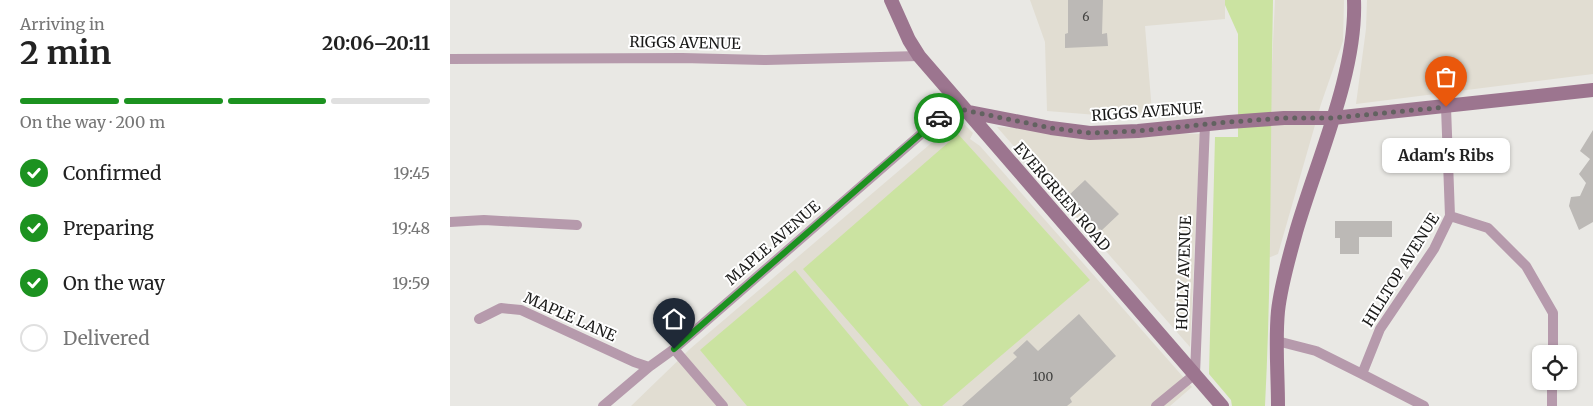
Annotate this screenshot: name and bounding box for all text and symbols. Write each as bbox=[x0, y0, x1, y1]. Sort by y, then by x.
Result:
house number: 6 bbox=[1082, 9, 1090, 24]
text: Arriving in bbox=[20, 14, 105, 34]
text: 20:06–20:11 bbox=[322, 31, 430, 55]
street label: RIGGS AVENUE bbox=[629, 32, 741, 53]
text: 2 min bbox=[20, 33, 111, 73]
pin bbox=[1425, 56, 1467, 107]
icon: bag bbox=[1432, 63, 1460, 91]
courier bbox=[914, 93, 964, 143]
street label: RIGGS AVENUE bbox=[1091, 98, 1204, 125]
icon: car bbox=[925, 104, 953, 132]
text: On the way · 200 m bbox=[20, 112, 165, 132]
callout: Adam's Ribs bbox=[1382, 137, 1510, 172]
street label: EVERGREEN ROAD bbox=[1010, 138, 1115, 255]
text: Adam's Ribs bbox=[1398, 145, 1494, 165]
icon: check bbox=[20, 159, 48, 187]
text: Confirmed bbox=[63, 161, 161, 185]
text: 19:45 bbox=[393, 163, 430, 183]
street label: MAPLE AVENUE bbox=[722, 196, 824, 289]
street label: HILLTOP AVENUE bbox=[1358, 209, 1443, 330]
icon: check bbox=[20, 214, 48, 242]
street label: HOLLY AVENUE bbox=[1172, 215, 1195, 330]
text: Preparing bbox=[63, 216, 154, 240]
text: 19:48 bbox=[392, 218, 430, 238]
icon: check bbox=[20, 269, 48, 297]
text: On the way bbox=[63, 271, 165, 295]
text: 19:59 bbox=[392, 273, 430, 293]
street label: MAPLE LANE bbox=[521, 288, 620, 346]
pin bbox=[653, 298, 695, 349]
icon: home bbox=[660, 305, 688, 333]
text: Delivered bbox=[63, 326, 150, 350]
map controls bbox=[1532, 345, 1577, 390]
button: locate bbox=[1532, 345, 1577, 390]
house number: 100 bbox=[1033, 369, 1053, 384]

